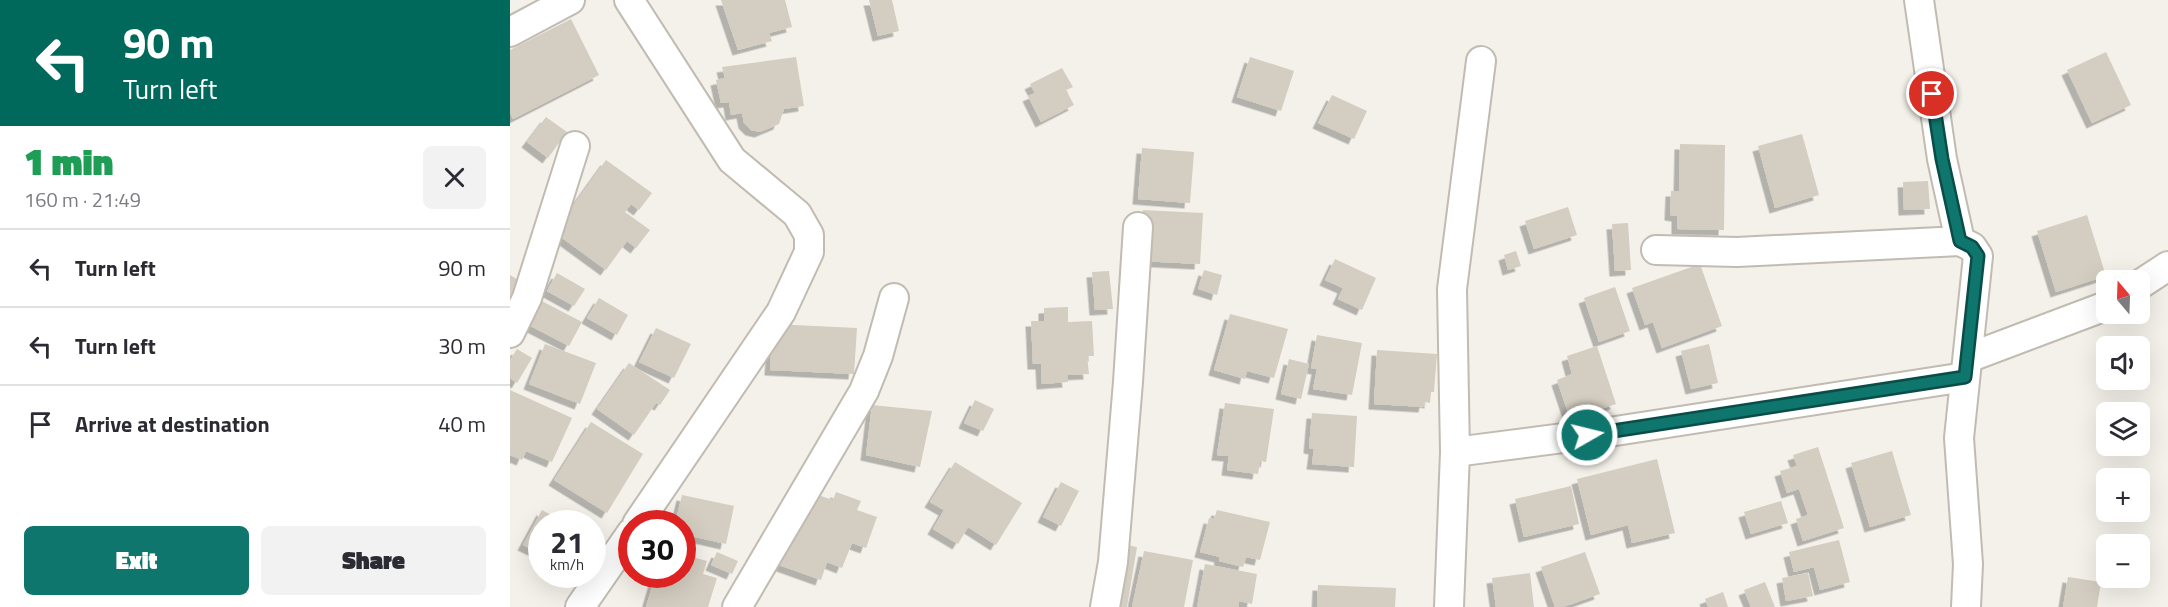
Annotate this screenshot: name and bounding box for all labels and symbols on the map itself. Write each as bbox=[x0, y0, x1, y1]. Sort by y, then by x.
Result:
pin bbox=[1906, 68, 1957, 119]
north arrow bbox=[2096, 270, 2150, 324]
position arrow bbox=[1555, 403, 1619, 467]
speed limit sign: 30 bbox=[618, 510, 696, 588]

